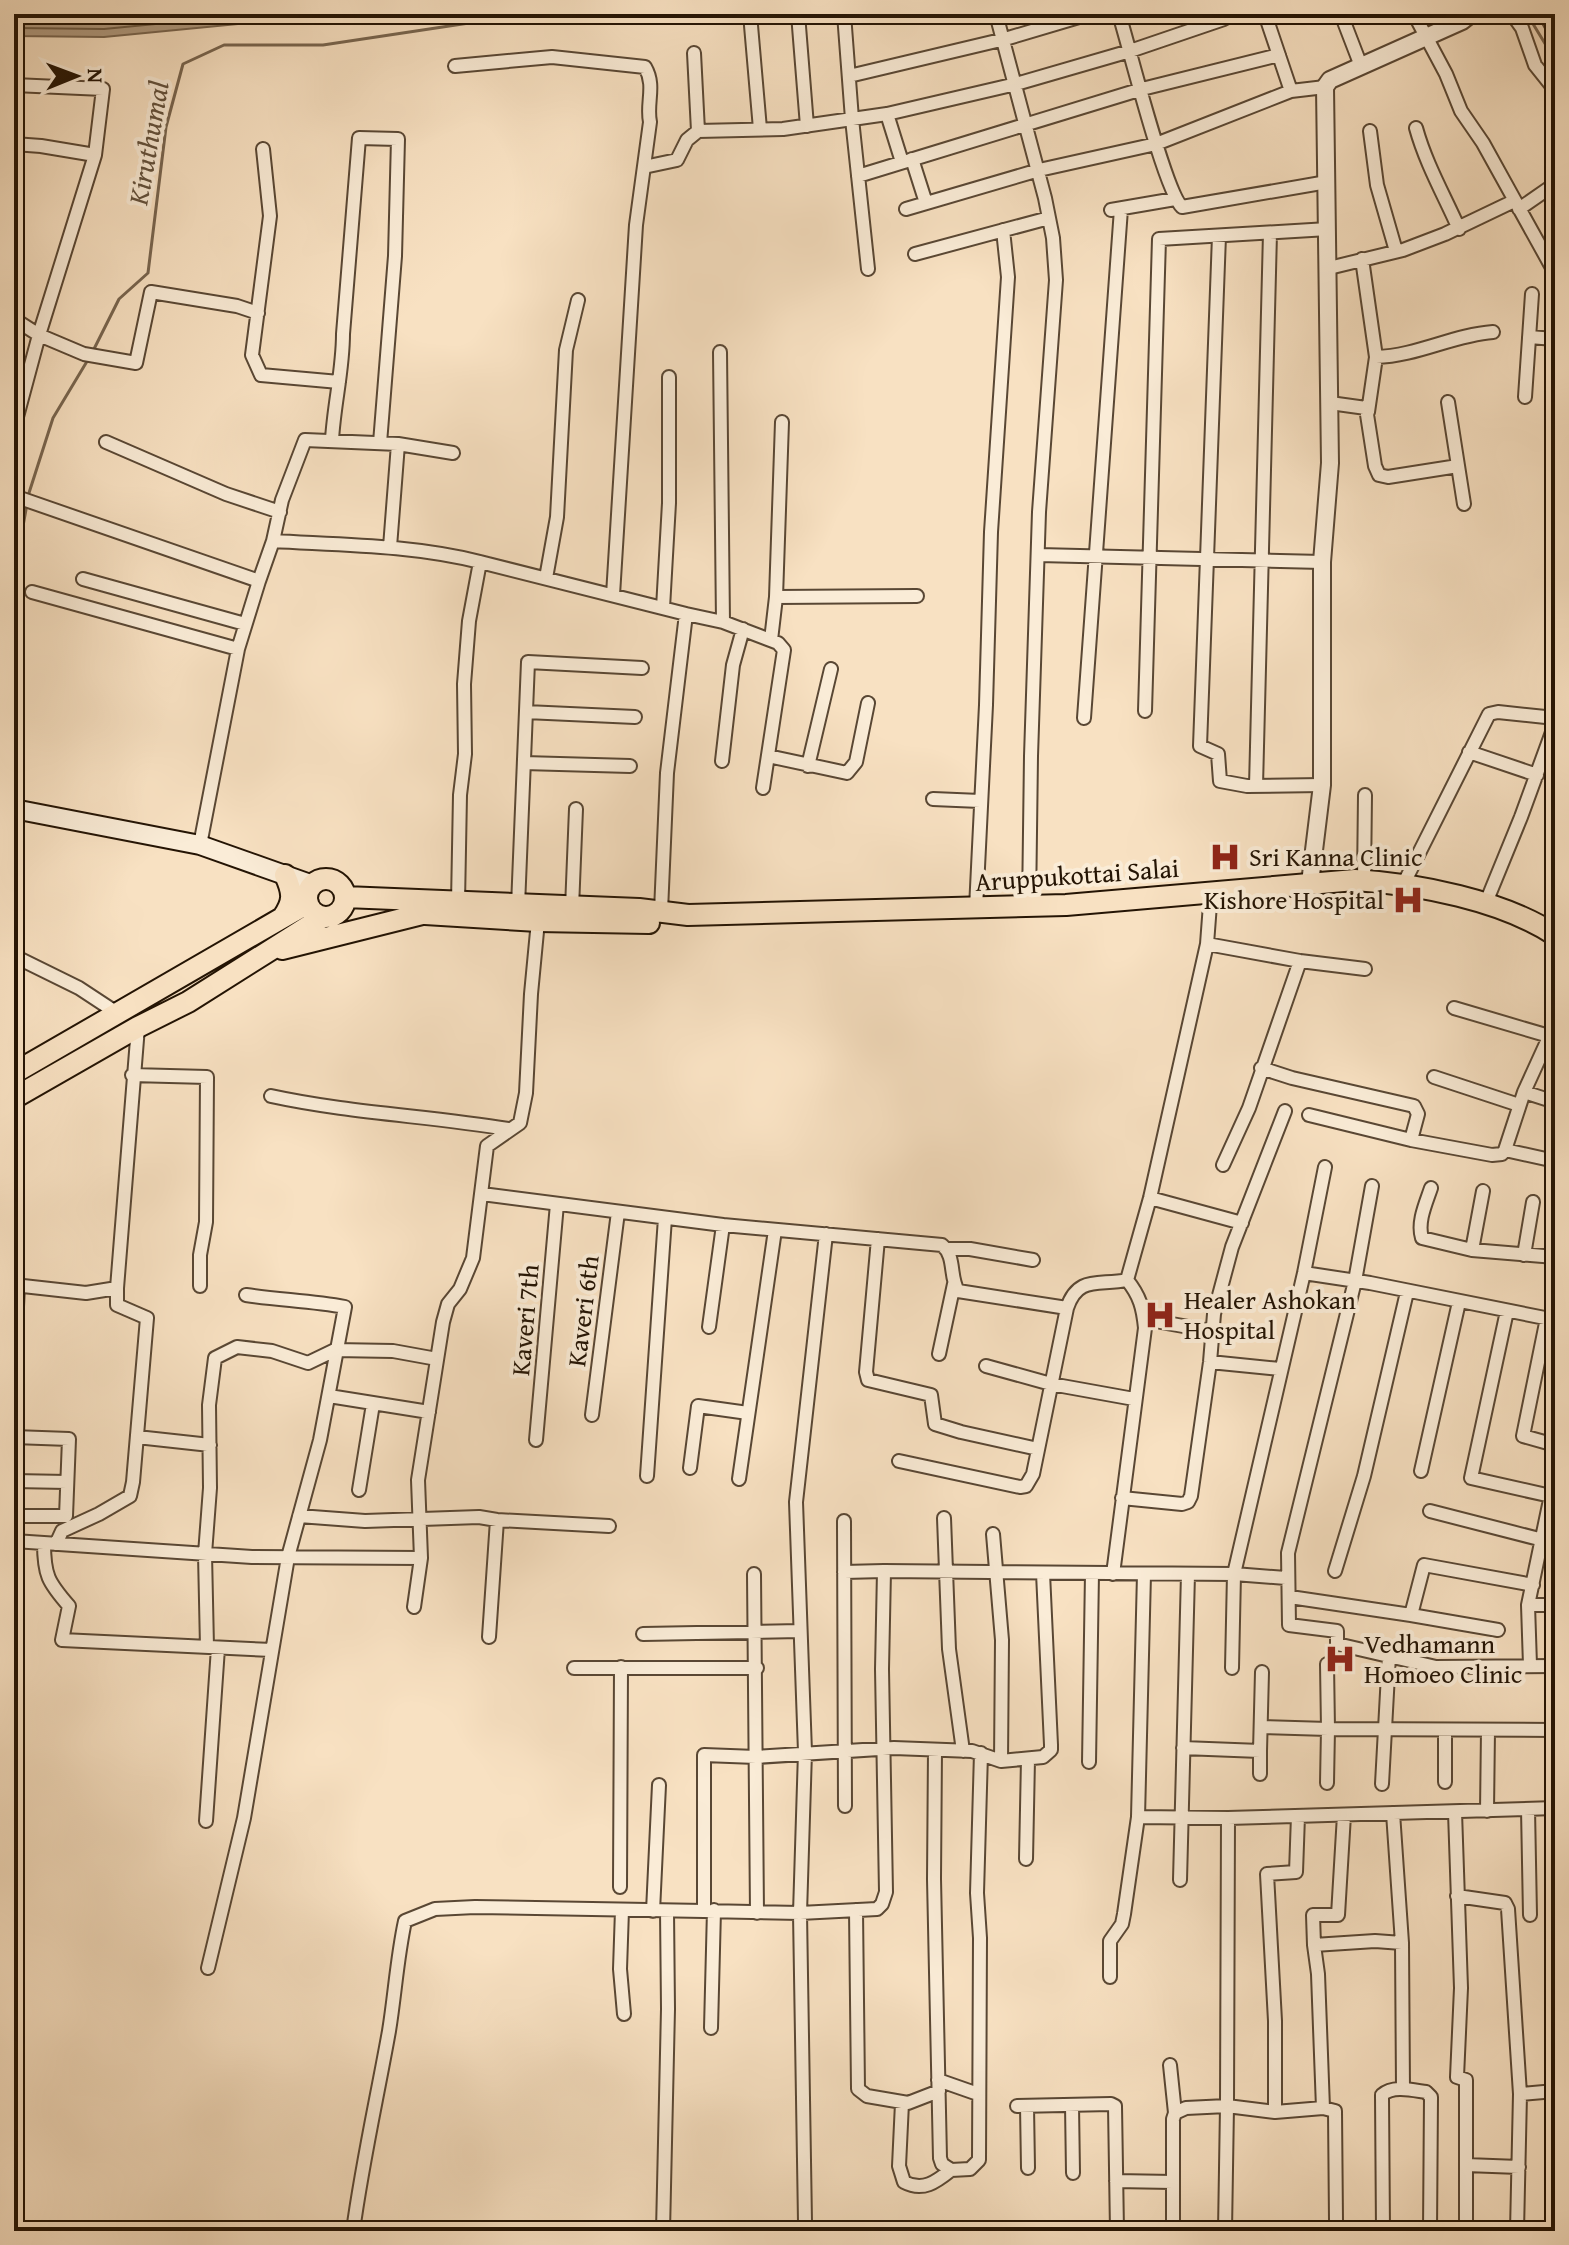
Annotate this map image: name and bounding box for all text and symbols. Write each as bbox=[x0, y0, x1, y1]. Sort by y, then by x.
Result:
north arrow bbox=[36, 36, 116, 116]
text: N bbox=[80, 68, 112, 84]
water label: Kiruthumal bbox=[116, 78, 179, 209]
place label: Sri Kanna Clinic bbox=[1249, 837, 1422, 876]
hospital icon: Sri Kanna Clinic bbox=[1208, 840, 1242, 874]
street label: Aruppukottai Salai bbox=[974, 848, 1180, 901]
place label: Kishore Hospital bbox=[1204, 880, 1384, 919]
hospital icon: Kishore Hospital bbox=[1391, 883, 1425, 917]
street label: Kaveri 6th bbox=[556, 1253, 609, 1369]
street label: Kaveri 7th bbox=[500, 1262, 549, 1377]
place label: Healer Ashokan Hospital bbox=[1184, 1280, 1356, 1349]
hospital icon: Healer Ashokan Hospital bbox=[1143, 1298, 1177, 1332]
place label: Vedhamann Homoeo Clinic bbox=[1364, 1624, 1522, 1693]
hospital icon: Vedhamann Homoeo Clinic bbox=[1323, 1642, 1357, 1676]

